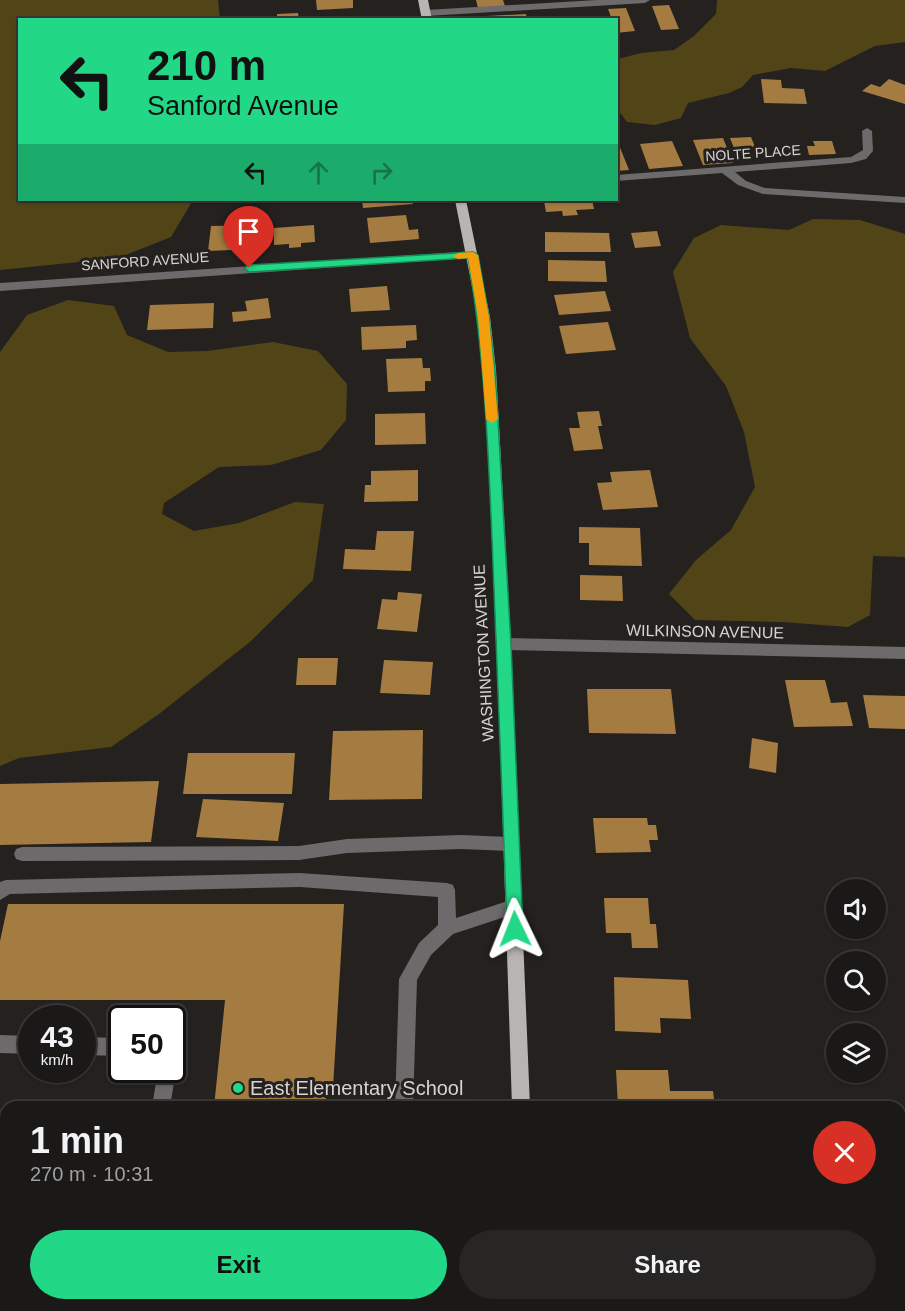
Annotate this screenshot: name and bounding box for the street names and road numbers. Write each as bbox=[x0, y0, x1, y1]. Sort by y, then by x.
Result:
street label: NOLTE PLACE bbox=[705, 142, 801, 164]
street label: SANFORD AVENUE bbox=[81, 249, 209, 273]
street label: WASHINGTON AVENUE bbox=[470, 564, 497, 742]
street label: WILKINSON AVENUE bbox=[626, 622, 784, 641]

